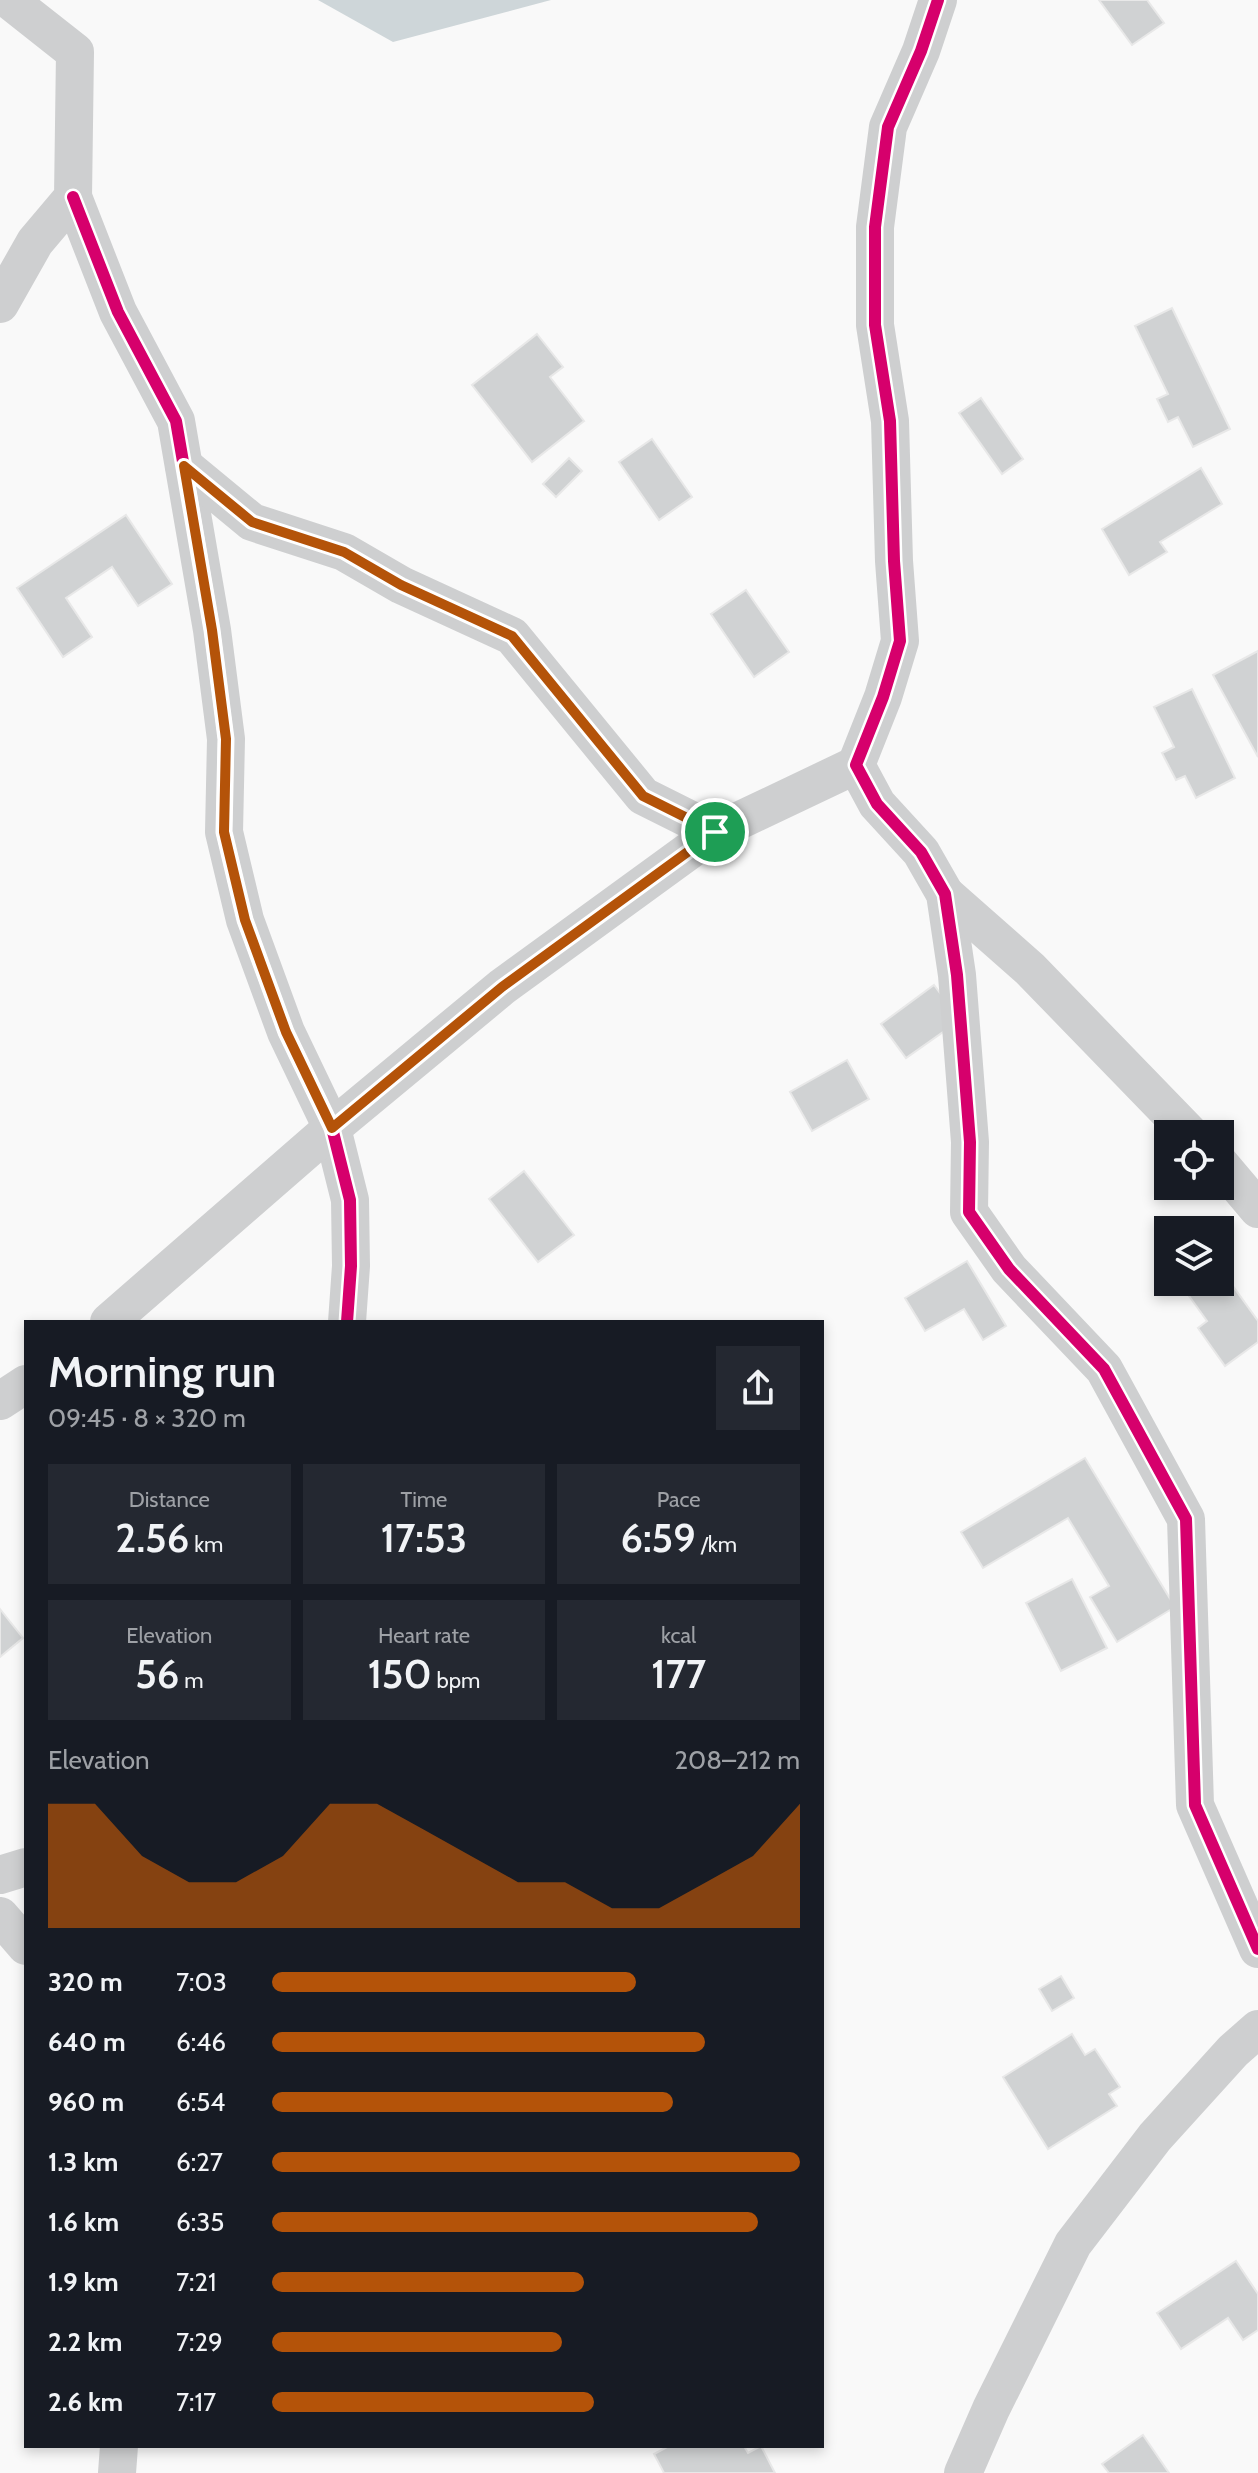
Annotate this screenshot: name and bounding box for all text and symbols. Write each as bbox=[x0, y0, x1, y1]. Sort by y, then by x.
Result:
pin bbox=[681, 798, 749, 866]
icon: arrive bbox=[693, 810, 737, 854]
map controls bbox=[1154, 1120, 1234, 1296]
button: locate bbox=[1154, 1120, 1234, 1200]
button: layers bbox=[1154, 1216, 1234, 1296]
text: Morning run bbox=[48, 1345, 276, 1398]
button: share bbox=[716, 1346, 800, 1430]
text: 09:45 · 8 × 320 m bbox=[48, 1402, 246, 1434]
text: Distance bbox=[129, 1486, 210, 1513]
text: Time bbox=[401, 1486, 447, 1513]
text: Pace bbox=[657, 1486, 701, 1513]
text: 2.56 bbox=[115, 1513, 189, 1562]
text: 17:53 bbox=[381, 1513, 467, 1562]
text: 6:59 bbox=[620, 1513, 696, 1562]
text: km bbox=[189, 1531, 223, 1558]
text: /km bbox=[696, 1531, 737, 1558]
text: Elevation bbox=[126, 1622, 212, 1649]
text: Heart rate bbox=[378, 1622, 470, 1649]
text: kcal bbox=[661, 1622, 696, 1649]
text: 56 bbox=[135, 1649, 179, 1698]
text: 150 bbox=[368, 1649, 432, 1698]
text: 177 bbox=[651, 1649, 706, 1698]
text: m bbox=[179, 1667, 204, 1694]
text: bpm bbox=[432, 1667, 480, 1694]
text: Elevation bbox=[48, 1744, 150, 1776]
text: 208–212 m bbox=[674, 1744, 800, 1776]
text: 320 m bbox=[48, 1966, 123, 1998]
text: 7:03 bbox=[176, 1966, 227, 1998]
text: 640 m bbox=[48, 2026, 126, 2058]
text: 6:46 bbox=[176, 2026, 226, 2058]
text: 960 m bbox=[48, 2086, 124, 2118]
text: 6:54 bbox=[176, 2086, 225, 2118]
text: 1.3 km bbox=[48, 2146, 118, 2178]
text: 6:27 bbox=[176, 2146, 223, 2178]
text: 1.6 km bbox=[48, 2206, 119, 2238]
text: 6:35 bbox=[176, 2206, 224, 2238]
text: 1.9 km bbox=[48, 2266, 119, 2298]
text: 7:21 bbox=[176, 2266, 217, 2298]
text: 2.2 km bbox=[48, 2326, 122, 2358]
text: 7:29 bbox=[176, 2326, 223, 2358]
text: 2.6 km bbox=[48, 2386, 123, 2418]
text: 7:17 bbox=[176, 2386, 216, 2418]

